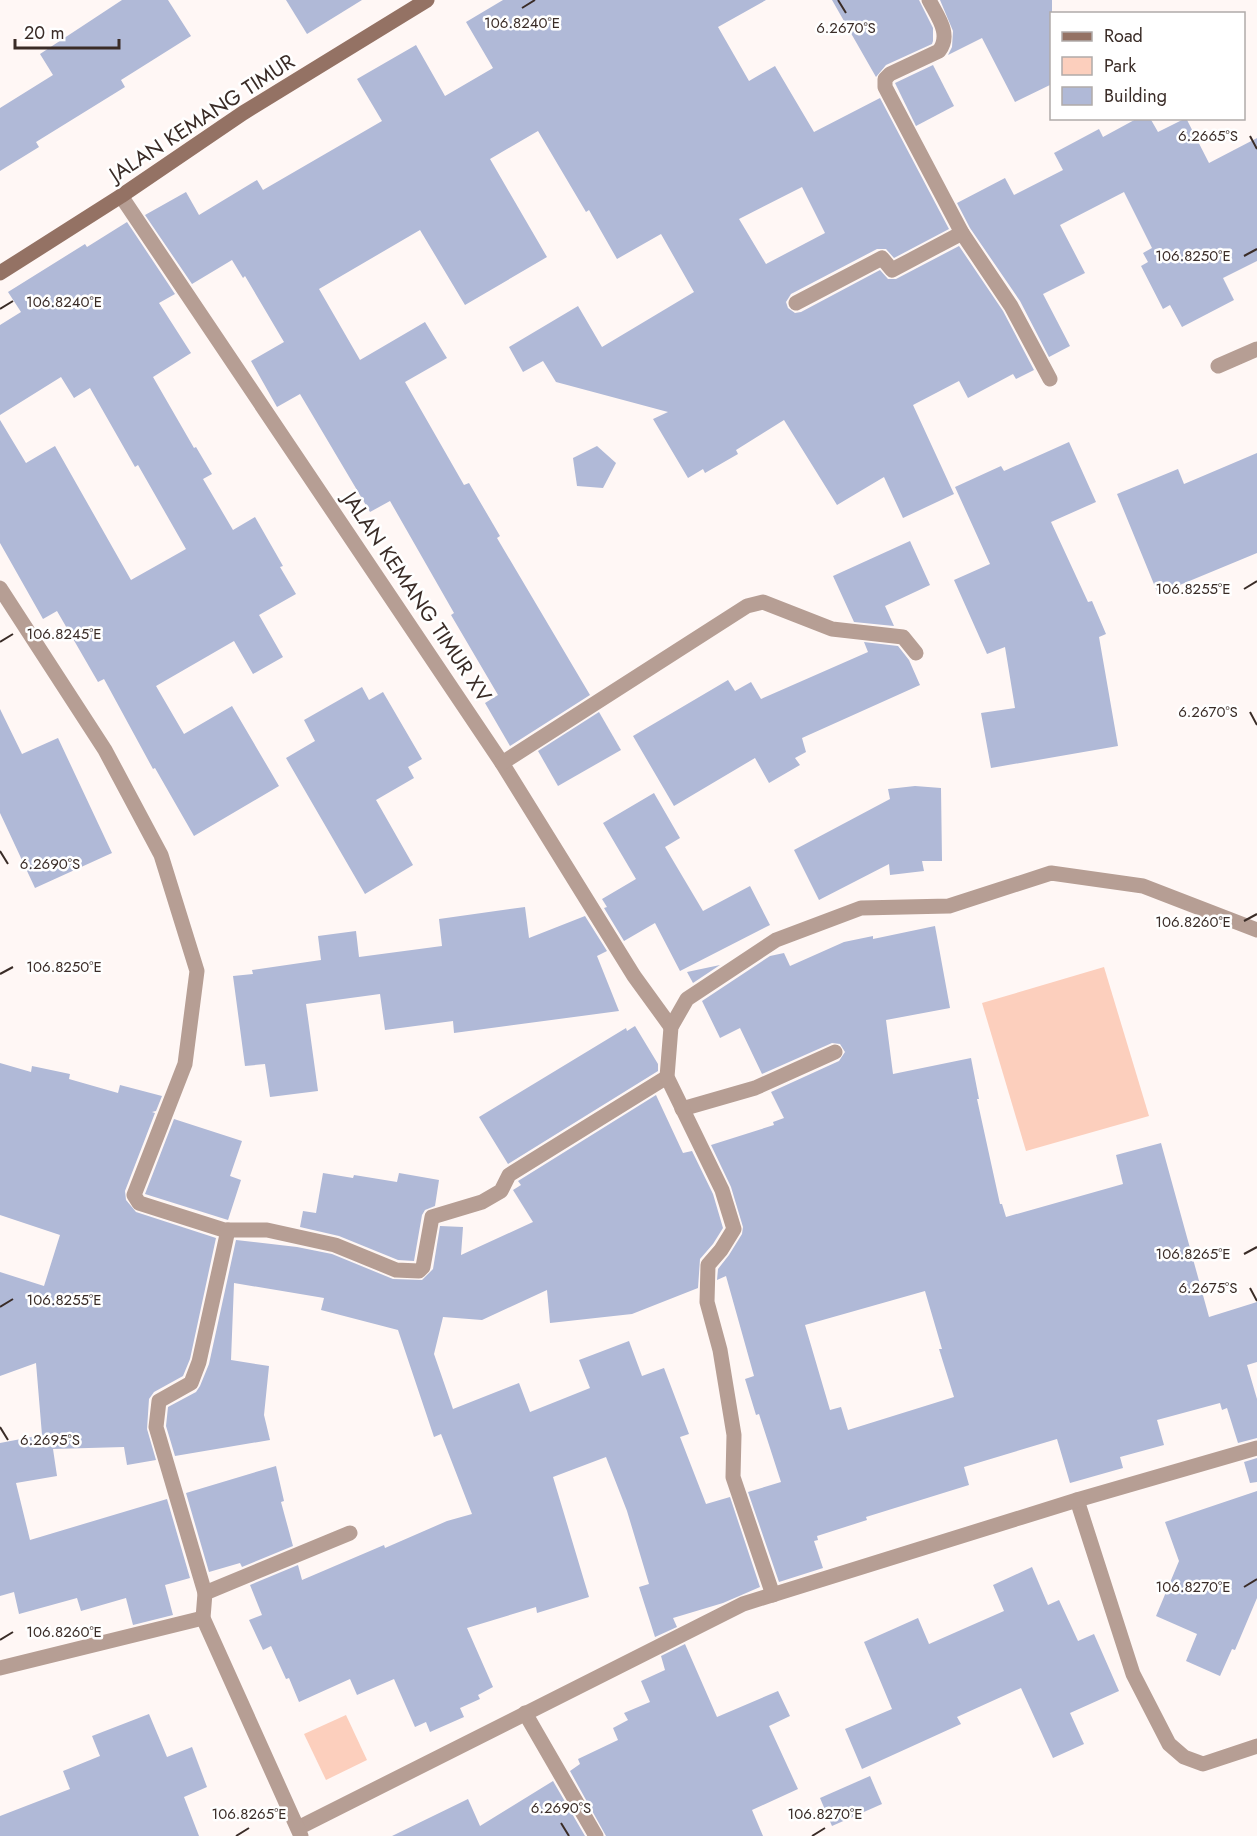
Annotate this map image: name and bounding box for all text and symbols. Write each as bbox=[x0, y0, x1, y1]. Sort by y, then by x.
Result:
scale bar bbox=[15, 12, 118, 50]
text: 106.8240°E bbox=[484, 12, 560, 34]
legend bbox=[1050, 12, 1245, 120]
text: 6.2670°S bbox=[816, 17, 876, 39]
text: 20 m bbox=[24, 20, 64, 46]
text: Road bbox=[1104, 23, 1143, 49]
street label: JALAN KEMANG TIMUR bbox=[101, 47, 301, 191]
text: Park bbox=[1104, 53, 1136, 79]
text: Building bbox=[1104, 83, 1167, 109]
text: 6.2665°S bbox=[1178, 125, 1238, 147]
text: 106.8250°E bbox=[1155, 245, 1231, 267]
text: 106.8240°E bbox=[26, 291, 102, 313]
street label: JALAN KEMANG TIMUR XV bbox=[334, 483, 499, 708]
text: 106.8255°E bbox=[1156, 578, 1230, 600]
text: 106.8245°E bbox=[26, 623, 102, 645]
text: 6.2670°S bbox=[1178, 701, 1238, 723]
text: 6.2690°S bbox=[20, 853, 80, 875]
text: 106.8260°E bbox=[1155, 911, 1231, 933]
text: 106.8250°E bbox=[26, 956, 102, 978]
text: 106.8265°E bbox=[1155, 1243, 1231, 1265]
text: 6.2675°S bbox=[1178, 1277, 1238, 1299]
text: 106.8255°E bbox=[27, 1289, 101, 1311]
text: 6.2695°S bbox=[20, 1429, 80, 1451]
text: 106.8270°E bbox=[1156, 1576, 1230, 1598]
text: 106.8260°E bbox=[26, 1621, 102, 1643]
text: 6.2690°S bbox=[531, 1797, 591, 1819]
text: 106.8265°E bbox=[211, 1803, 287, 1825]
text: 106.8270°E bbox=[788, 1803, 862, 1825]

